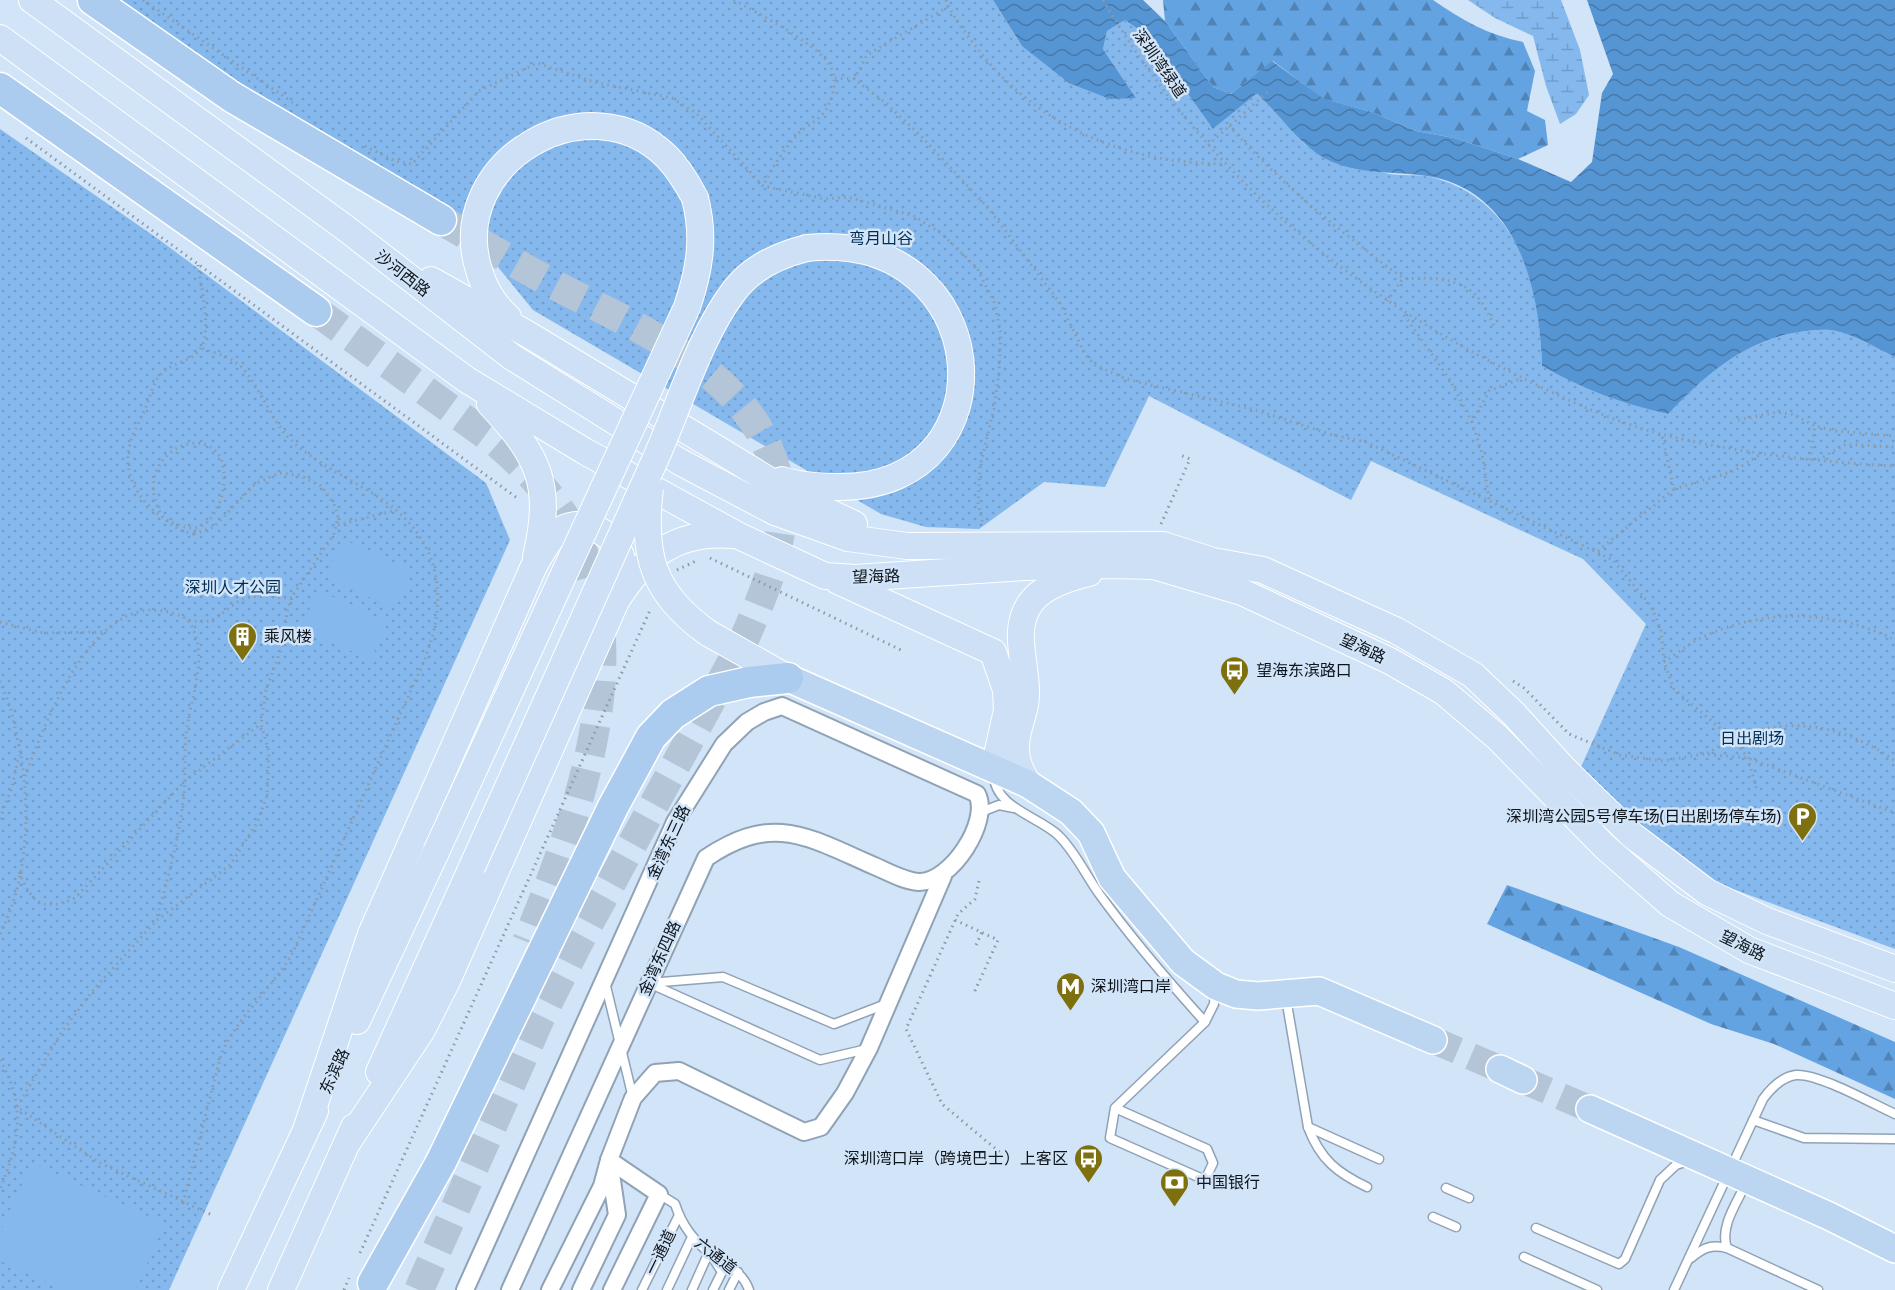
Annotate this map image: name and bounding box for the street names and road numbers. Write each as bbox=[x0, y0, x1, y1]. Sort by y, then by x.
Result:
street label: 深圳湾绿道 bbox=[1128, 24, 1192, 102]
street label: 沙河西路 bbox=[371, 245, 435, 301]
street label: 望海路 bbox=[852, 564, 900, 588]
street label: 望海路 bbox=[1337, 628, 1389, 668]
street label: 金湾东三路 bbox=[641, 801, 695, 883]
street label: 金湾东四路 bbox=[633, 917, 685, 999]
street label: 望海路 bbox=[1717, 925, 1769, 965]
street label: 东滨路 bbox=[314, 1045, 354, 1097]
street label: 一通道 bbox=[640, 1226, 680, 1278]
street label: 六通道 bbox=[690, 1232, 742, 1278]

